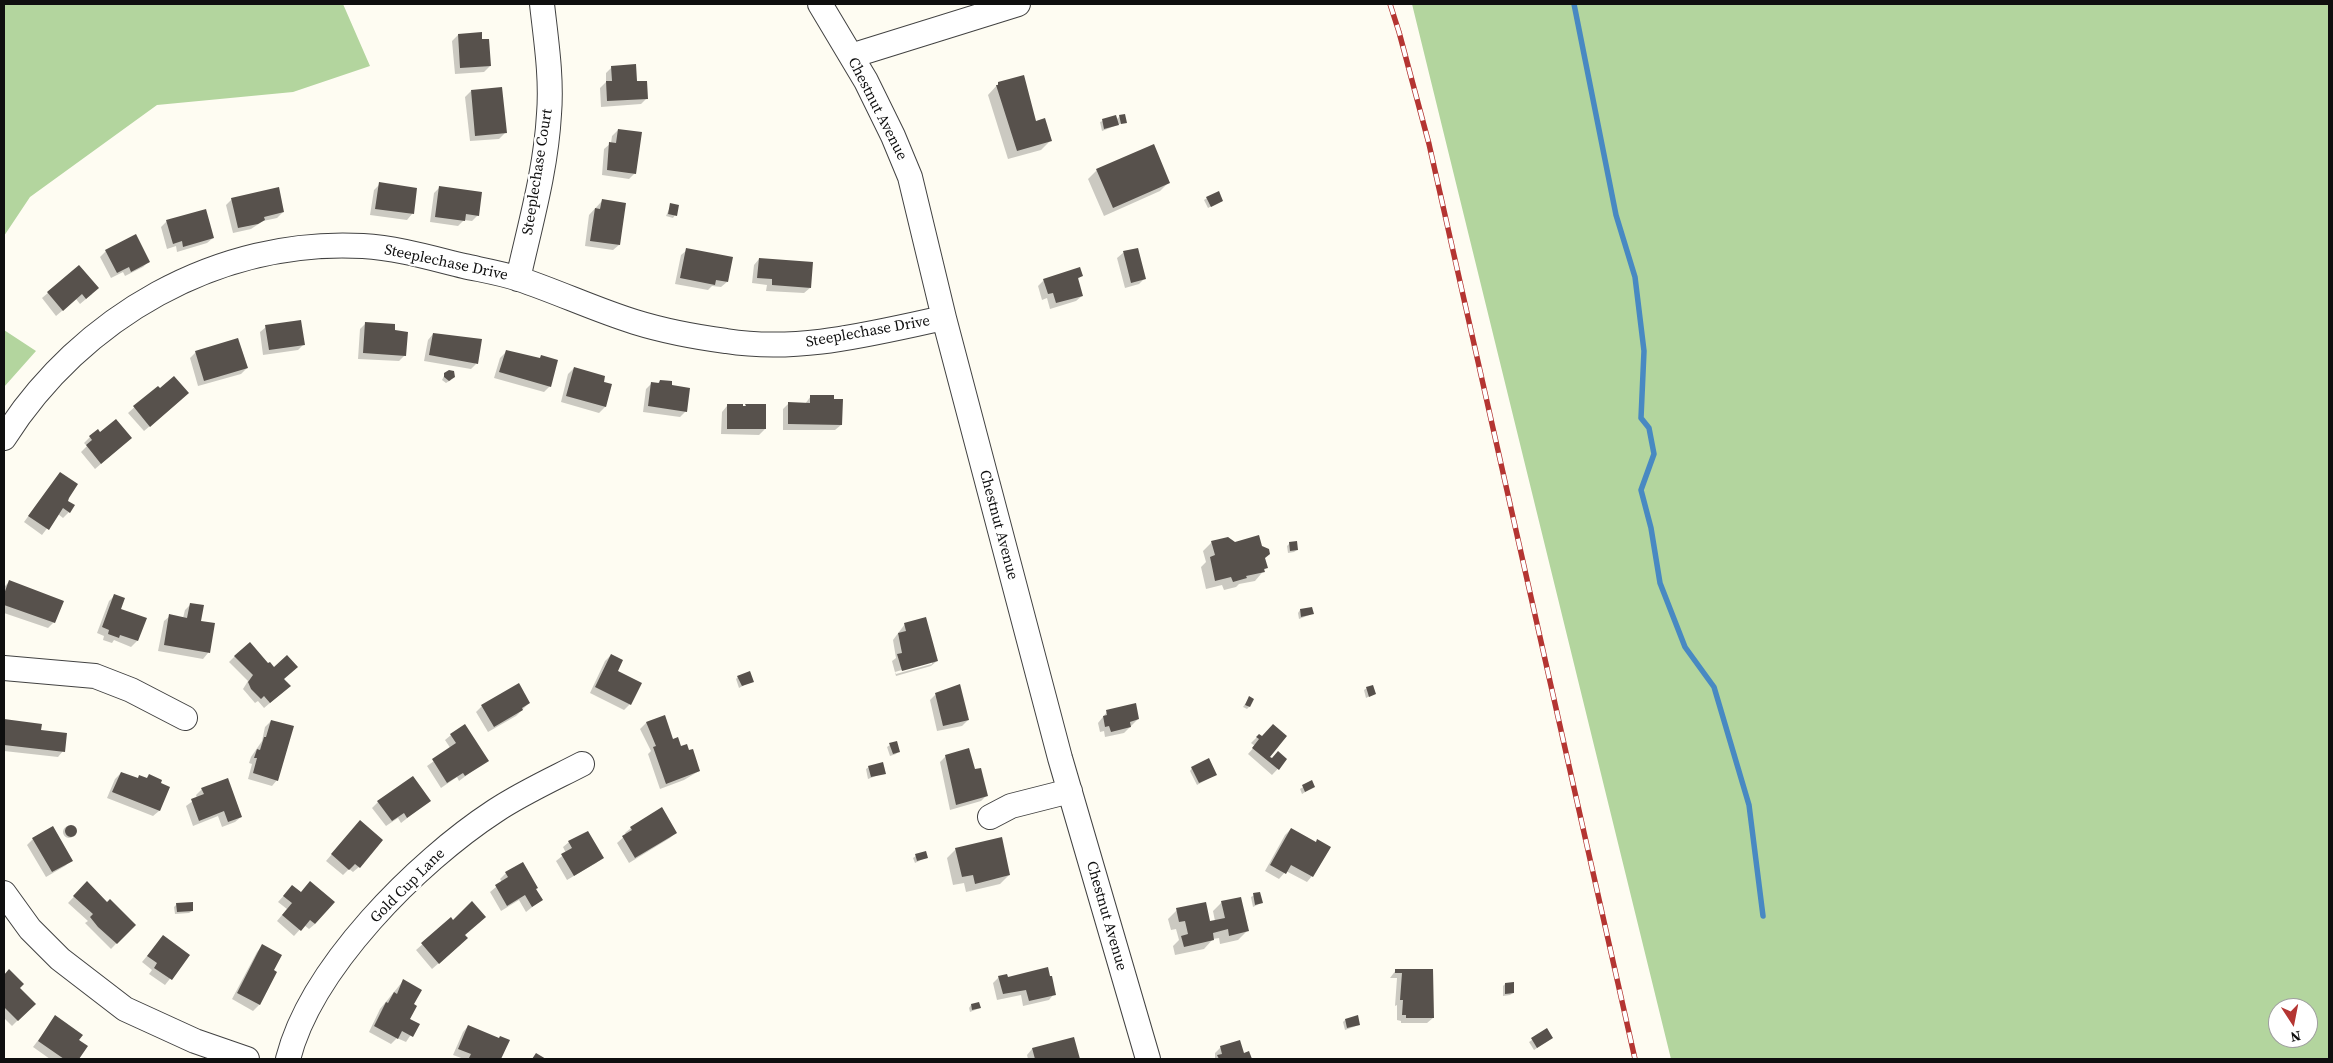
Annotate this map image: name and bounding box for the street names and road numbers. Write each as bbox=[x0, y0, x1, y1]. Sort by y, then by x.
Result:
street label: Chestnut Avenue bbox=[843, 55, 911, 163]
street label: Steeplechase Court bbox=[519, 108, 557, 236]
street label: Steeplechase Drive bbox=[383, 241, 509, 285]
street label: Steeplechase Drive bbox=[804, 312, 932, 352]
street label: Chestnut Avenue bbox=[975, 468, 1021, 582]
street label: Gold Cup Lane bbox=[367, 845, 449, 927]
street label: Chestnut Avenue bbox=[1082, 859, 1130, 973]

